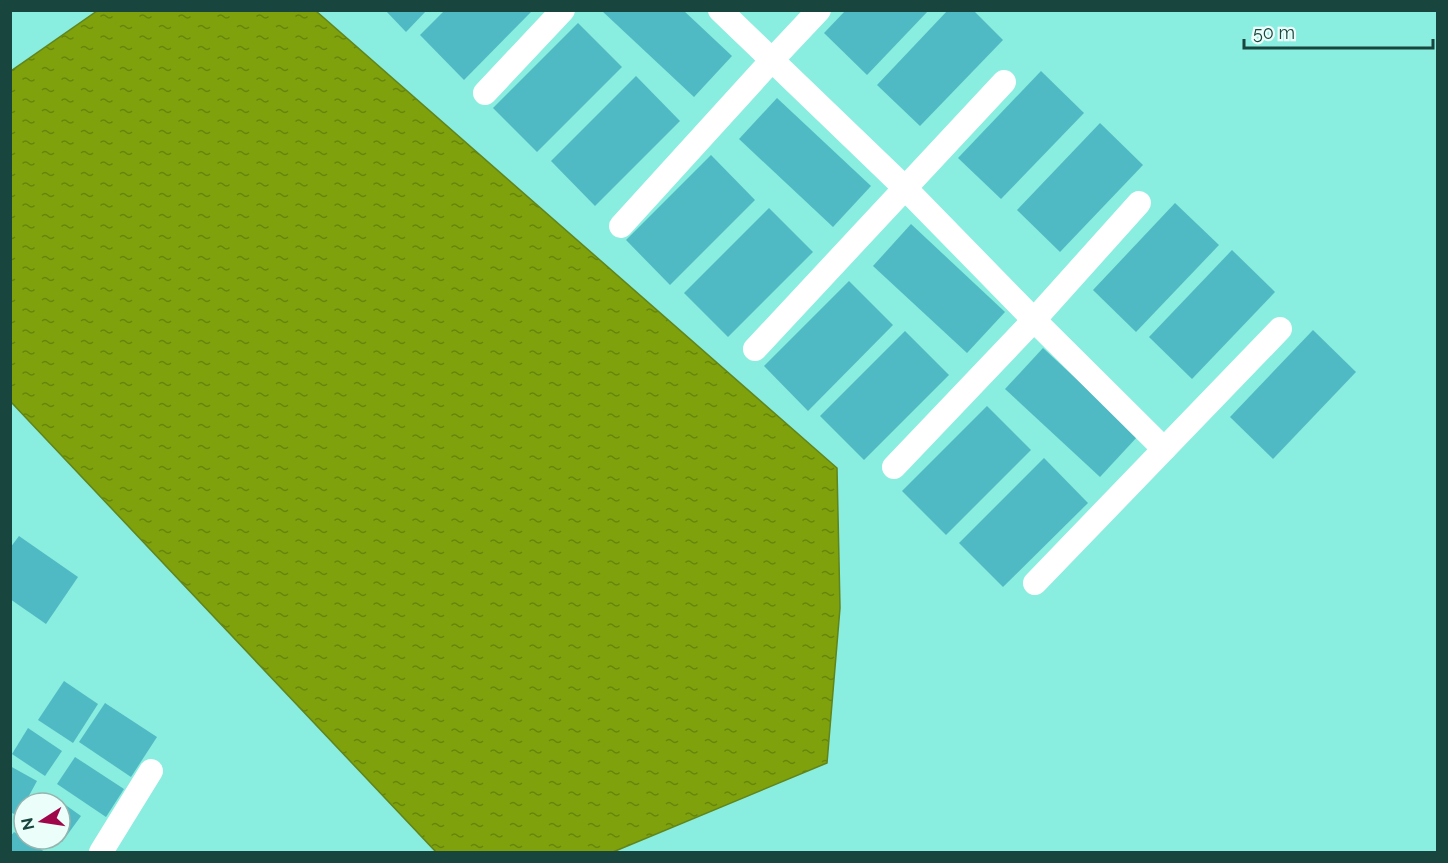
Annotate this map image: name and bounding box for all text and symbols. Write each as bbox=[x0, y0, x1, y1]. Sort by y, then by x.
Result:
scale bar bbox=[1244, 12, 1433, 50]
text: 50 m bbox=[1253, 22, 1295, 43]
north arrow bbox=[12, 791, 72, 851]
text: N bbox=[17, 816, 38, 832]

